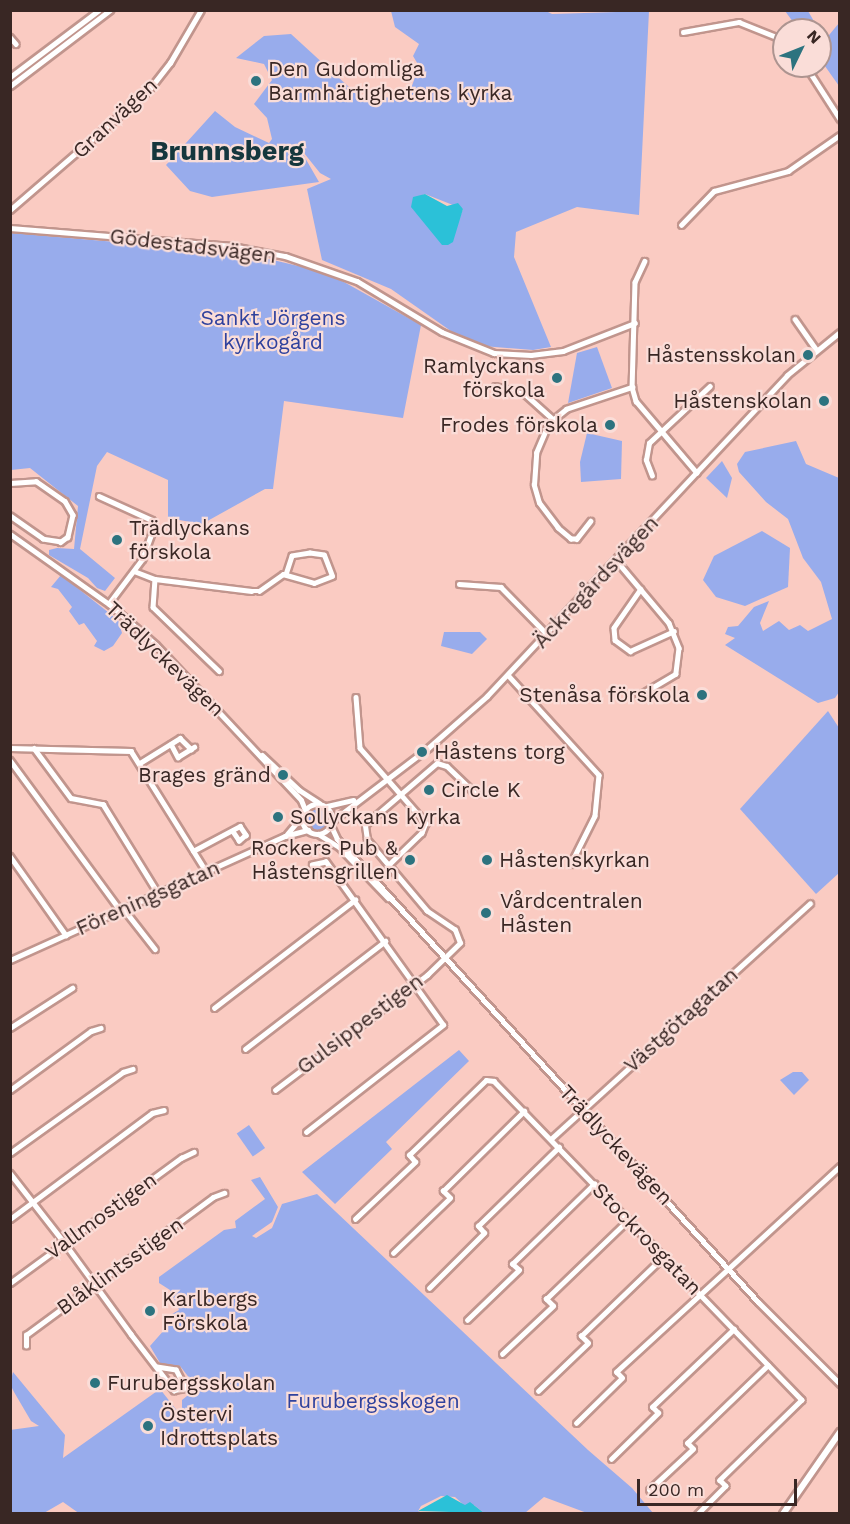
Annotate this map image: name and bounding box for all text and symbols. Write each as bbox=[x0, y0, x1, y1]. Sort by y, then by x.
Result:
north arrow bbox=[772, 18, 832, 78]
text: N bbox=[803, 26, 825, 48]
place label: Den Gudomliga Barmhärtighetens kyrka bbox=[268, 56, 512, 106]
street label: Granvägen bbox=[67, 72, 163, 164]
marker: Den Gudomliga Barmhärtighetens kyrka bbox=[249, 74, 263, 88]
district label: Brunnsberg bbox=[150, 136, 304, 168]
street label: Gödestadsvägen bbox=[108, 223, 278, 269]
park label: Sankt Jörgens kyrkogård bbox=[200, 305, 346, 355]
place label: Håstensskolan bbox=[646, 342, 796, 368]
marker: Håstensskolan bbox=[801, 348, 815, 362]
place label: Ramlyckans förskola bbox=[423, 353, 545, 403]
marker: Ramlyckans förskola bbox=[550, 371, 564, 385]
place label: Håstenskolan bbox=[673, 388, 812, 414]
marker: Håstenskolan bbox=[817, 394, 831, 408]
place label: Frodes förskola bbox=[440, 412, 598, 438]
marker: Frodes förskola bbox=[603, 418, 617, 432]
street label: Äckregårdsvägen bbox=[528, 511, 664, 653]
place label: Trädlyckans förskola bbox=[129, 515, 250, 565]
marker: Trädlyckans förskola bbox=[110, 533, 124, 547]
street label: Trädlyckevägen bbox=[100, 596, 230, 722]
place label: Stenåsa förskola bbox=[518, 682, 690, 708]
marker: Stenåsa förskola bbox=[695, 688, 709, 702]
place label: Håstens torg bbox=[434, 739, 565, 765]
marker: Håstens torg bbox=[415, 745, 429, 759]
place label: Brages gränd bbox=[138, 762, 271, 788]
marker: Brages gränd bbox=[276, 768, 290, 782]
place label: Circle K bbox=[441, 777, 520, 803]
marker: Circle K bbox=[422, 783, 436, 797]
place label: Sollyckans kyrka bbox=[290, 804, 461, 830]
marker: Sollyckans kyrka bbox=[271, 810, 285, 824]
place label: Rockers Pub & Håstensgrillen bbox=[251, 835, 398, 885]
place label: Håstenskyrkan bbox=[499, 847, 650, 873]
marker: Rockers Pub & Håstensgrillen bbox=[403, 853, 417, 867]
marker: Håstenskyrkan bbox=[480, 853, 494, 867]
street label: Föreningsgatan bbox=[72, 855, 224, 941]
place label: Vårdcentralen Håsten bbox=[500, 888, 643, 938]
marker: Vårdcentralen Håsten bbox=[477, 904, 495, 922]
street label: Västgötagatan bbox=[619, 962, 743, 1078]
street label: Gulsippestigen bbox=[292, 968, 428, 1080]
street label: Trädlyckevägen bbox=[554, 1080, 678, 1210]
street label: Vallmostigen bbox=[40, 1167, 162, 1265]
street label: Stockrosgatan bbox=[587, 1177, 707, 1301]
street label: Blåklintsstigen bbox=[52, 1212, 188, 1320]
place label: Karlbergs Förskola bbox=[162, 1286, 258, 1336]
marker: Karlbergs Förskola bbox=[143, 1304, 157, 1318]
place label: Furubergsskolan bbox=[107, 1370, 275, 1396]
marker: Furubergsskolan bbox=[88, 1376, 102, 1390]
park label: Furubergsskogen bbox=[286, 1388, 460, 1414]
place label: Östervi Idrottsplats bbox=[160, 1401, 278, 1451]
marker: Östervi Idrottsplats bbox=[141, 1419, 155, 1433]
scale bar bbox=[640, 1467, 800, 1505]
text: 200 m bbox=[648, 1479, 704, 1500]

